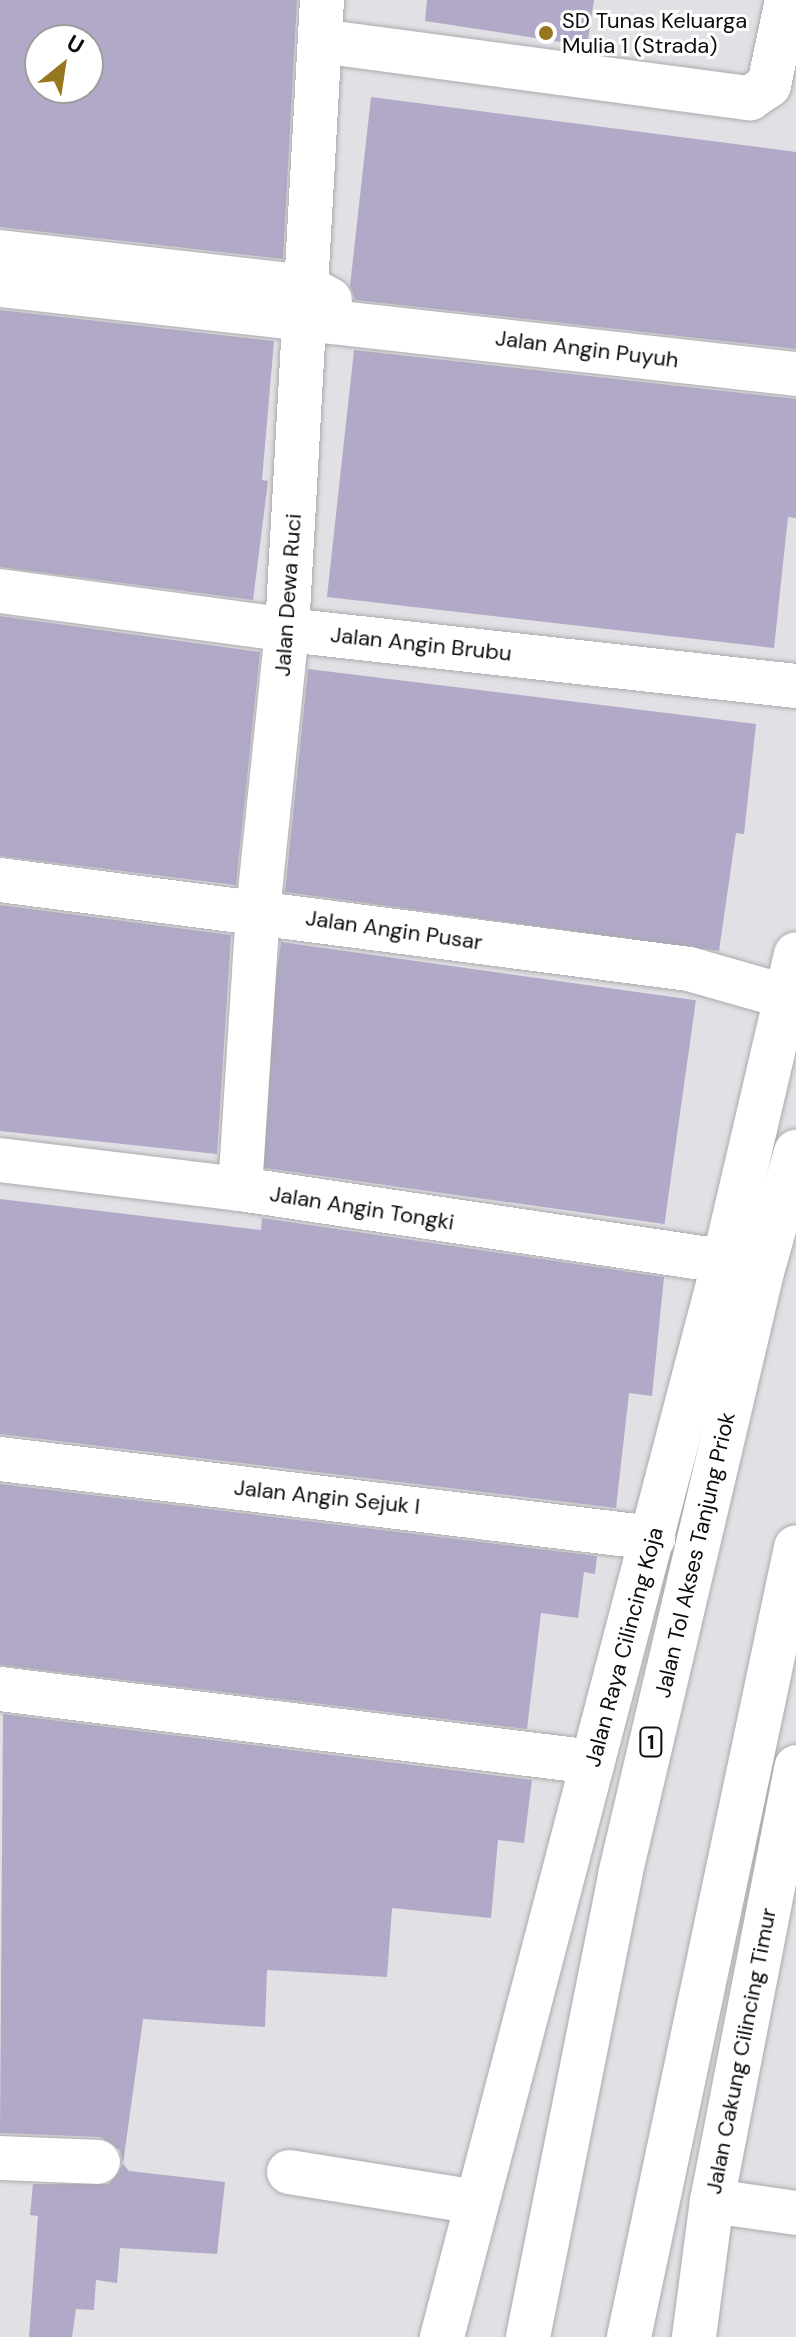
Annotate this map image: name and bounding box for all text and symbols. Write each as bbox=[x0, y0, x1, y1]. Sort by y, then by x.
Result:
place label: SD Tunas Keluarga Mulia 1 (Strada) bbox=[562, 7, 747, 58]
north arrow bbox=[24, 24, 104, 104]
marker: SD Tunas Keluarga Mulia 1 (Strada) bbox=[537, 24, 555, 42]
text: U bbox=[61, 28, 89, 61]
street label: Jalan Angin Puyuh bbox=[494, 325, 680, 373]
street label: Jalan Dewa Ruci bbox=[269, 513, 307, 677]
street label: Jalan Angin Brubu bbox=[329, 621, 513, 667]
street label: Jalan Angin Pusar bbox=[304, 905, 484, 955]
street label: Jalan Angin Tongki bbox=[268, 1180, 456, 1236]
street label: Jalan Tol Akses Tanjung Priok bbox=[649, 1410, 741, 1700]
street label: Jalan Angin Sejuk I bbox=[233, 1474, 421, 1520]
street label: Jalan Raya Cilincing Koja bbox=[579, 1524, 669, 1770]
road number: 1 bbox=[639, 1726, 663, 1758]
street label: Jalan Cakung Cilincing Timur bbox=[700, 1906, 782, 2196]

